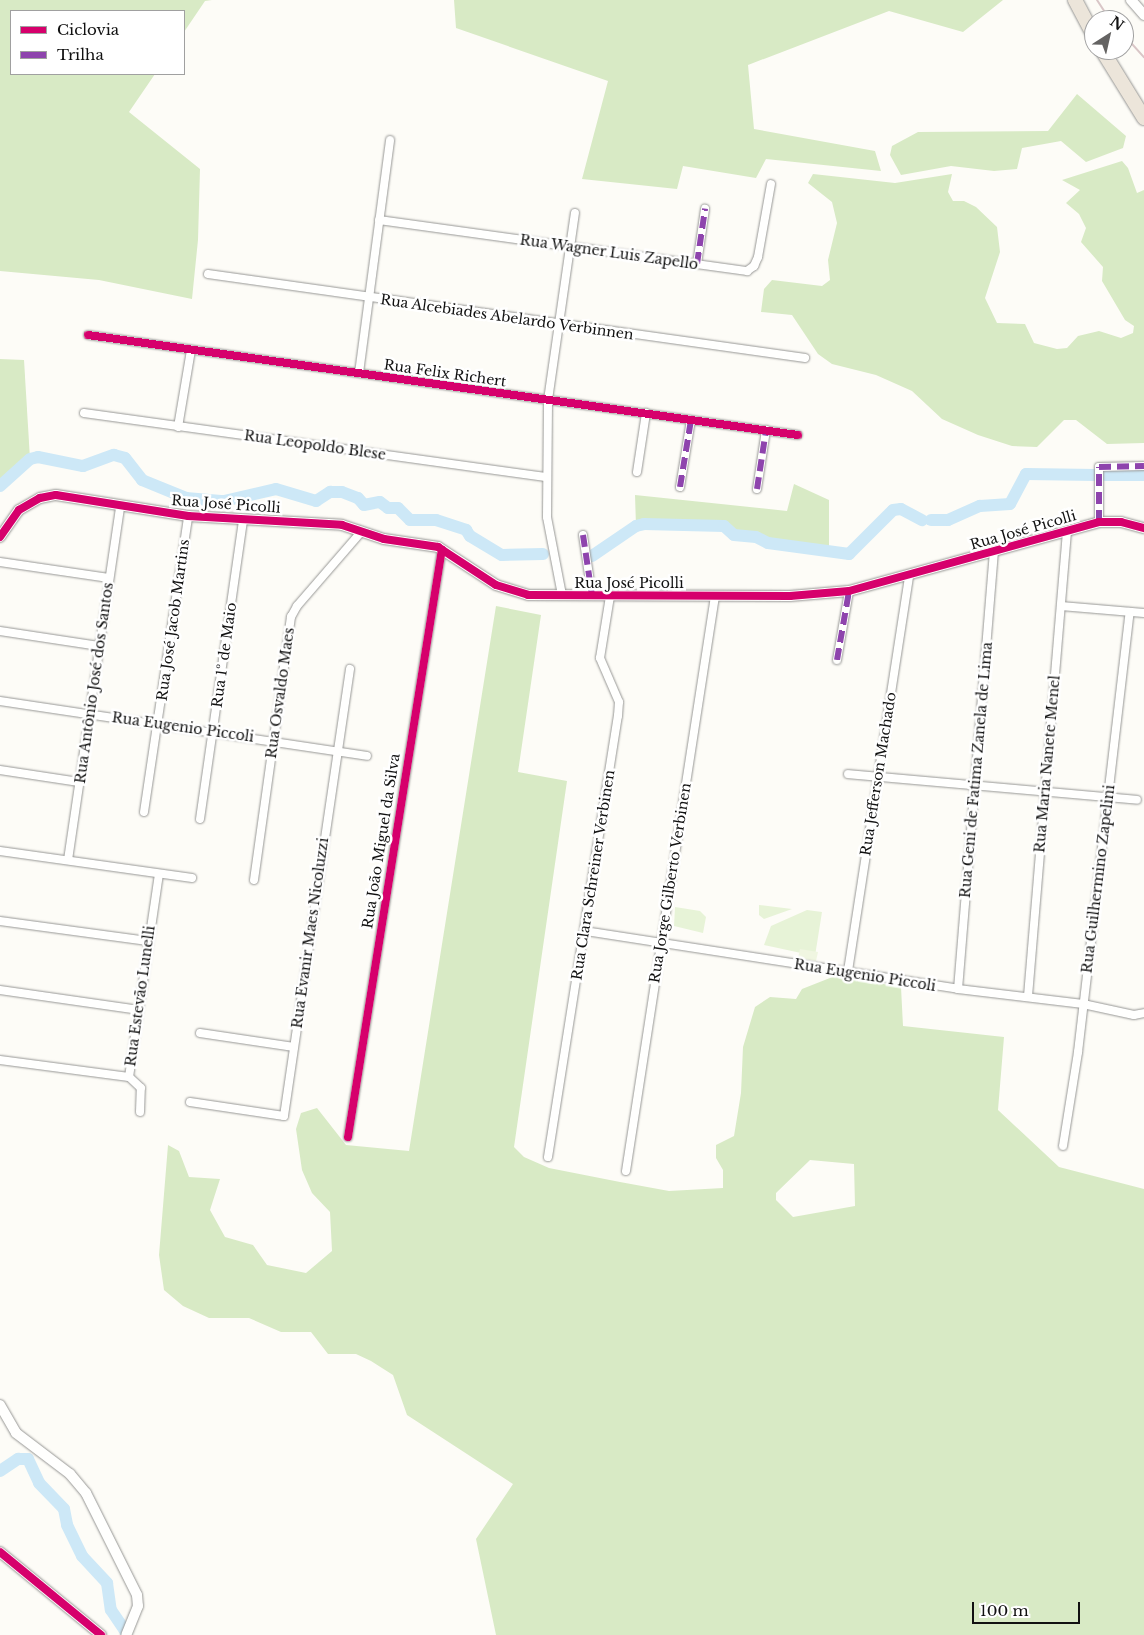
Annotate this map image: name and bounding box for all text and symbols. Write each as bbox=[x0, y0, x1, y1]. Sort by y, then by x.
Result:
legend bbox=[10, 10, 185, 75]
north arrow bbox=[1084, 10, 1134, 60]
text: N bbox=[1106, 12, 1128, 35]
text: Ciclovia bbox=[57, 20, 119, 39]
text: Trilha bbox=[57, 45, 104, 64]
street label: Rua Wagner Luis Zapello bbox=[518, 231, 700, 273]
street label: Rua Alcebiades Abelardo Verbinnen bbox=[378, 291, 636, 343]
street label: Rua Felix Richert bbox=[383, 356, 507, 390]
street label: Rua Leopoldo Blese bbox=[243, 427, 387, 463]
street label: Rua José Picolli bbox=[171, 492, 281, 516]
street label: Rua José Picolli bbox=[968, 507, 1078, 553]
street label: Rua José Jacob Martins bbox=[153, 538, 193, 702]
street label: Rua José Picolli bbox=[574, 575, 684, 591]
street label: Rua Antônio José dos Santos bbox=[72, 581, 116, 785]
street label: Rua 1º de Maio bbox=[208, 601, 240, 709]
street label: Rua Osvaldo Maes bbox=[262, 626, 298, 760]
street label: Rua Geni de Fatima Zanela de Lima bbox=[956, 641, 996, 899]
street label: Rua Maria Nanete Menel bbox=[1031, 674, 1063, 854]
street label: Rua Jefferson Machado bbox=[857, 691, 899, 857]
street label: Rua Eugenio Piccoli bbox=[111, 709, 255, 745]
street label: Rua João Miguel da Silva bbox=[359, 752, 403, 930]
street label: Rua Clara Schreiner Verbinen bbox=[568, 768, 618, 982]
street label: Rua Jorge Gilberto Verbinen bbox=[646, 781, 694, 985]
street label: Rua Guilhermino Zapelini bbox=[1078, 784, 1118, 974]
street label: Rua Evanir Maes Nicoluzzi bbox=[288, 836, 332, 1030]
street label: Rua Estevão Lunelli bbox=[122, 924, 158, 1068]
street label: Rua Eugenio Piccoli bbox=[793, 955, 937, 995]
scale bar bbox=[974, 1592, 1082, 1624]
text: 100 m bbox=[980, 1601, 1029, 1620]

